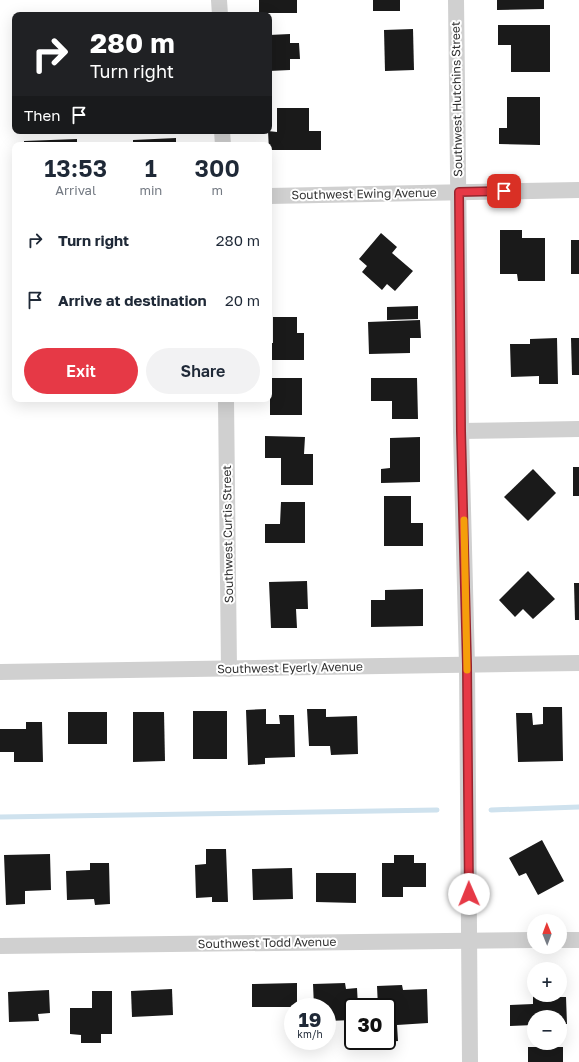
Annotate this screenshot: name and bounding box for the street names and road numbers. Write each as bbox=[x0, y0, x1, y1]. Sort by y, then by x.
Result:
street label: Southwest Hutchins Street bbox=[448, 21, 465, 177]
street label: Southwest Ewing Avenue bbox=[291, 185, 437, 202]
street label: Southwest Curtis Street bbox=[219, 465, 236, 603]
street label: Southwest Eyerly Avenue bbox=[217, 659, 363, 676]
street label: Southwest Todd Avenue bbox=[198, 934, 336, 951]

